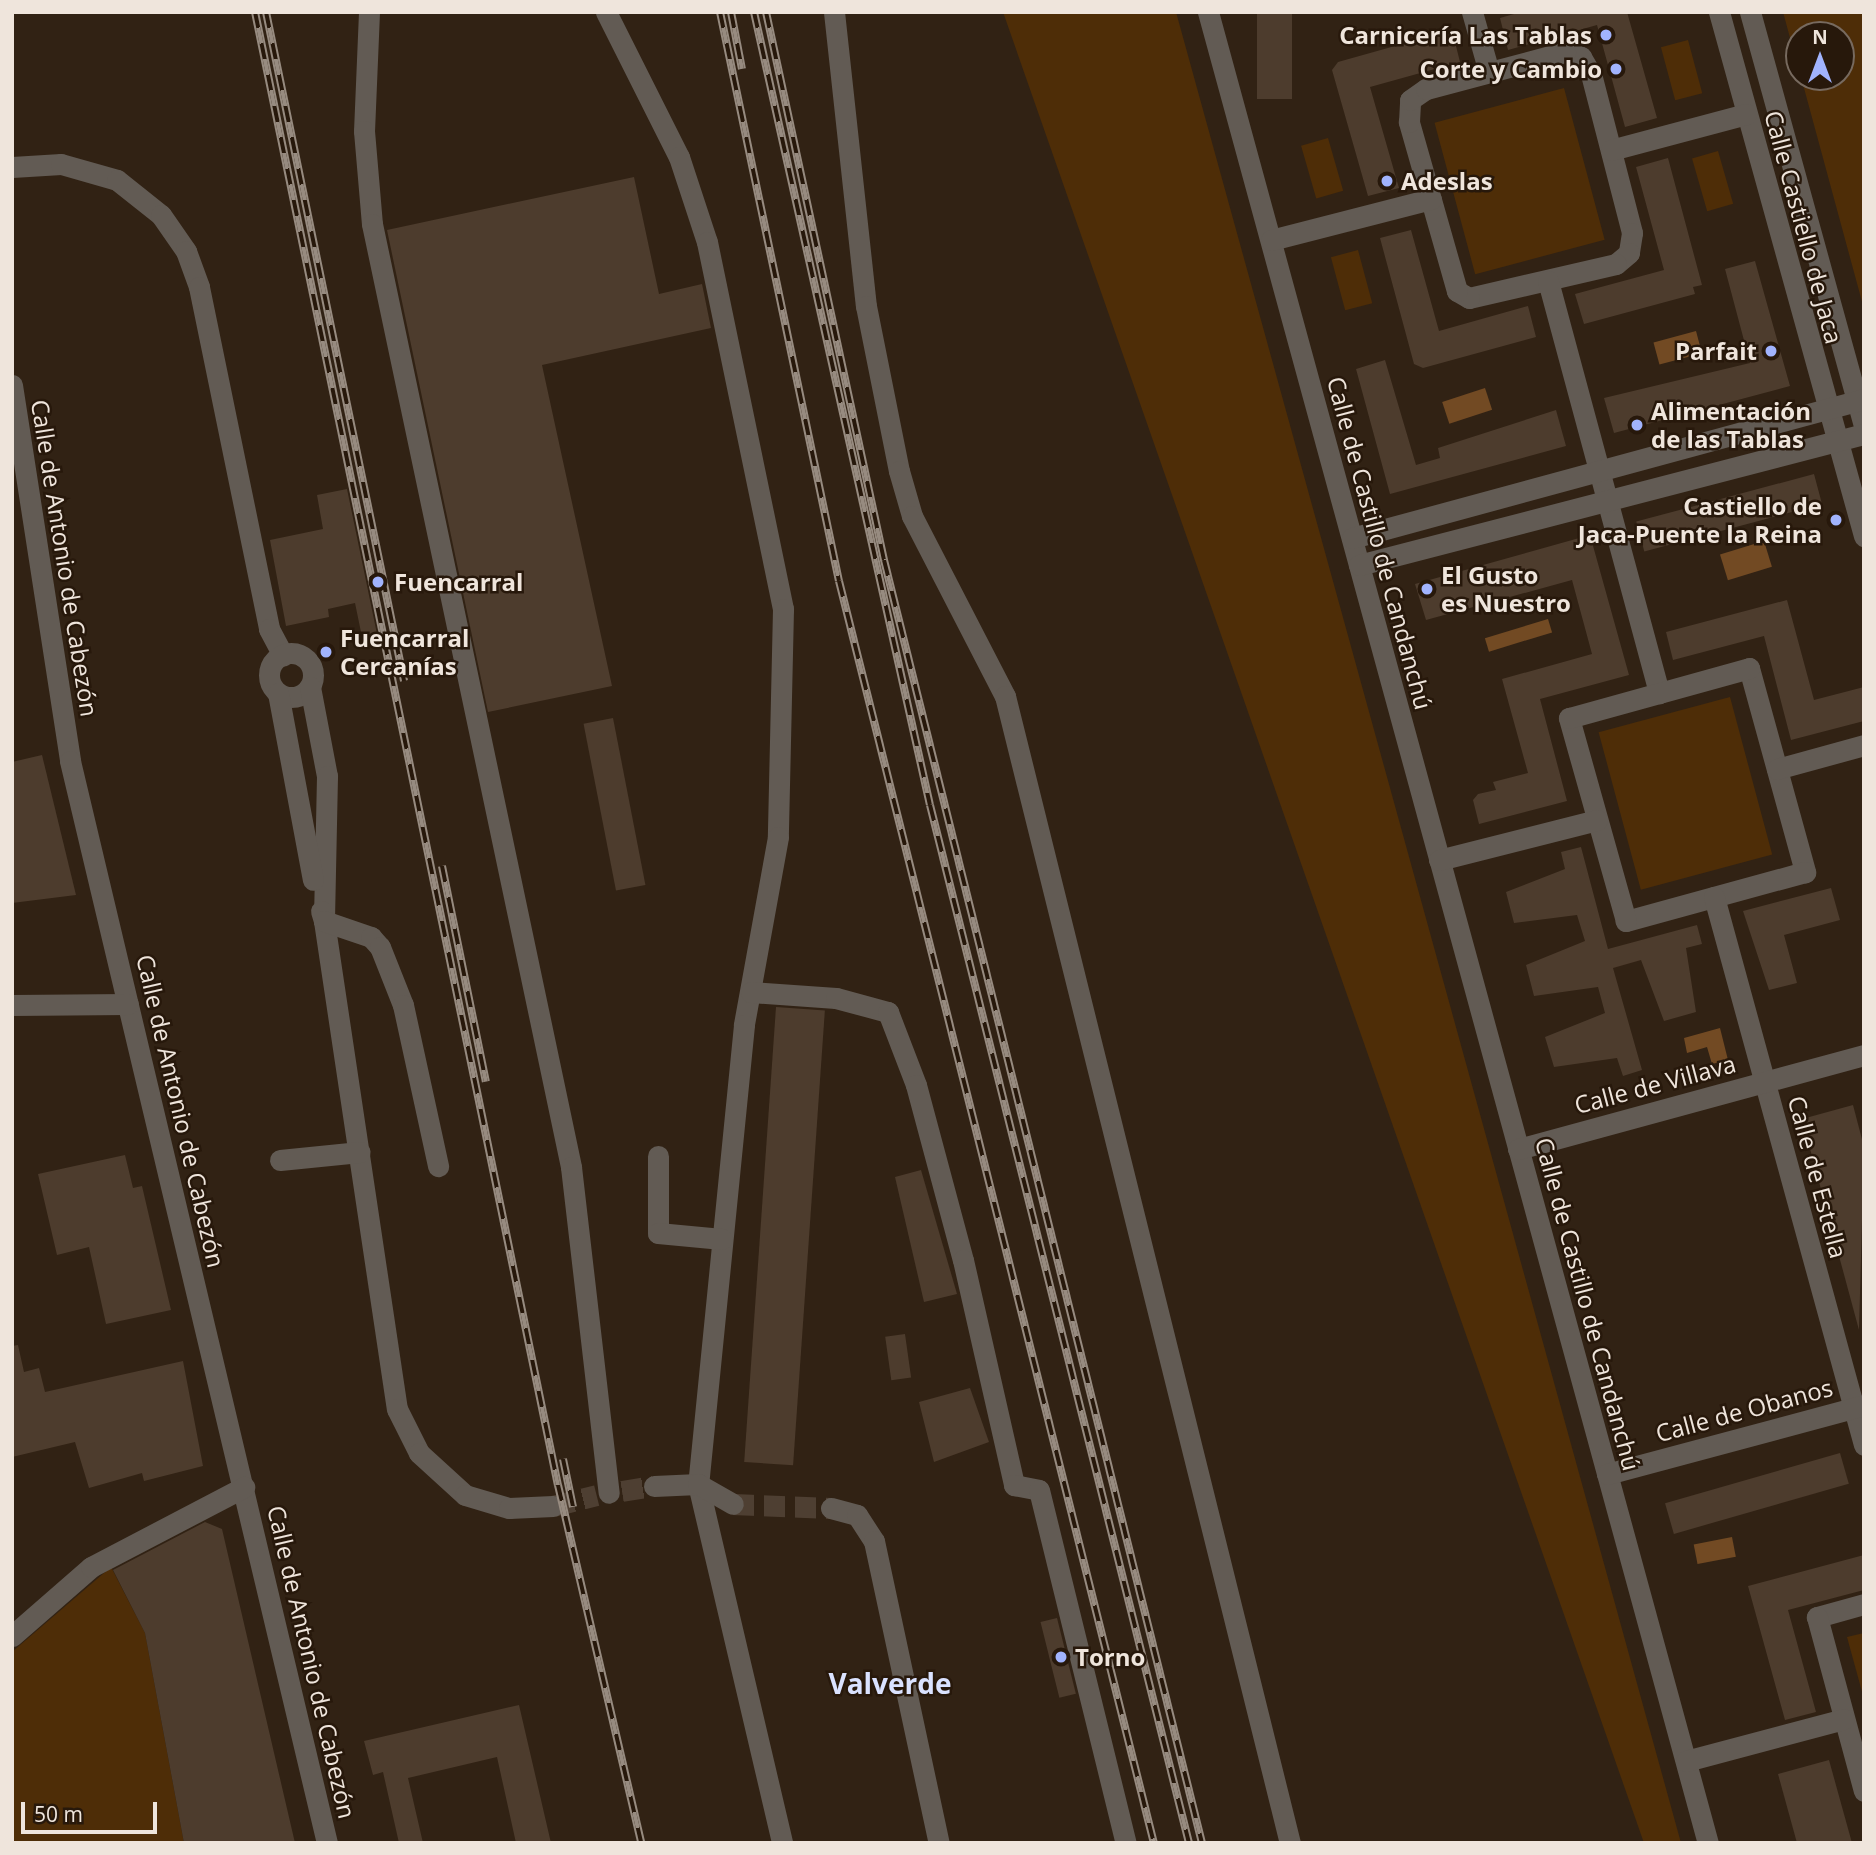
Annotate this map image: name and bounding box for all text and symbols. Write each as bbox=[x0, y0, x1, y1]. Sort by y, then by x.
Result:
place label: Carnicería Las Tablas bbox=[1339, 21, 1592, 49]
north arrow bbox=[1785, 21, 1855, 91]
text: N bbox=[1812, 24, 1828, 50]
marker: Carnicería Las Tablas bbox=[1598, 27, 1614, 43]
place label: Corte y Cambio bbox=[1420, 55, 1602, 83]
marker: Corte y Cambio bbox=[1608, 61, 1624, 77]
street label: Calle Castiello de Jaca bbox=[1759, 107, 1849, 347]
place label: Adeslas bbox=[1401, 167, 1493, 195]
marker: Adeslas bbox=[1379, 173, 1395, 189]
place label: Parfait bbox=[1675, 337, 1757, 365]
marker: Parfait bbox=[1763, 343, 1779, 359]
street label: Calle de Castillo de Candanchú bbox=[1322, 374, 1438, 712]
place label: Alimentación de las Tablas bbox=[1651, 397, 1811, 453]
street label: Calle de Antonio de Cabezón bbox=[26, 398, 104, 718]
marker: Alimentación de las Tablas bbox=[1629, 417, 1645, 433]
place label: Castiello de Jaca-Puente la Reina bbox=[1578, 492, 1822, 548]
marker: Castiello de Jaca-Puente la Reina bbox=[1828, 512, 1844, 528]
place label: El Gusto es Nuestro bbox=[1441, 561, 1571, 617]
place label: Fuencarral bbox=[394, 568, 523, 596]
marker: Fuencarral bbox=[368, 572, 388, 592]
marker: El Gusto es Nuestro bbox=[1419, 581, 1435, 597]
place label: Fuencarral Cercanías bbox=[340, 624, 469, 680]
marker: Fuencarral Cercanías bbox=[318, 644, 334, 660]
street label: Calle de Antonio de Cabezón bbox=[131, 952, 231, 1270]
street label: Calle de Villava bbox=[1571, 1049, 1739, 1119]
street label: Calle de Estella bbox=[1782, 1093, 1854, 1261]
street label: Calle de Castillo de Candanchú bbox=[1530, 1135, 1646, 1473]
street label: Calle de Obanos bbox=[1652, 1373, 1836, 1447]
street label: Calle de Antonio de Cabezón bbox=[262, 1503, 362, 1821]
place label: Torno bbox=[1075, 1643, 1145, 1671]
marker: Torno bbox=[1053, 1649, 1069, 1665]
district label: Valverde bbox=[828, 1666, 952, 1700]
scale bar bbox=[24, 1788, 161, 1832]
text: 50 m bbox=[34, 1800, 83, 1828]

